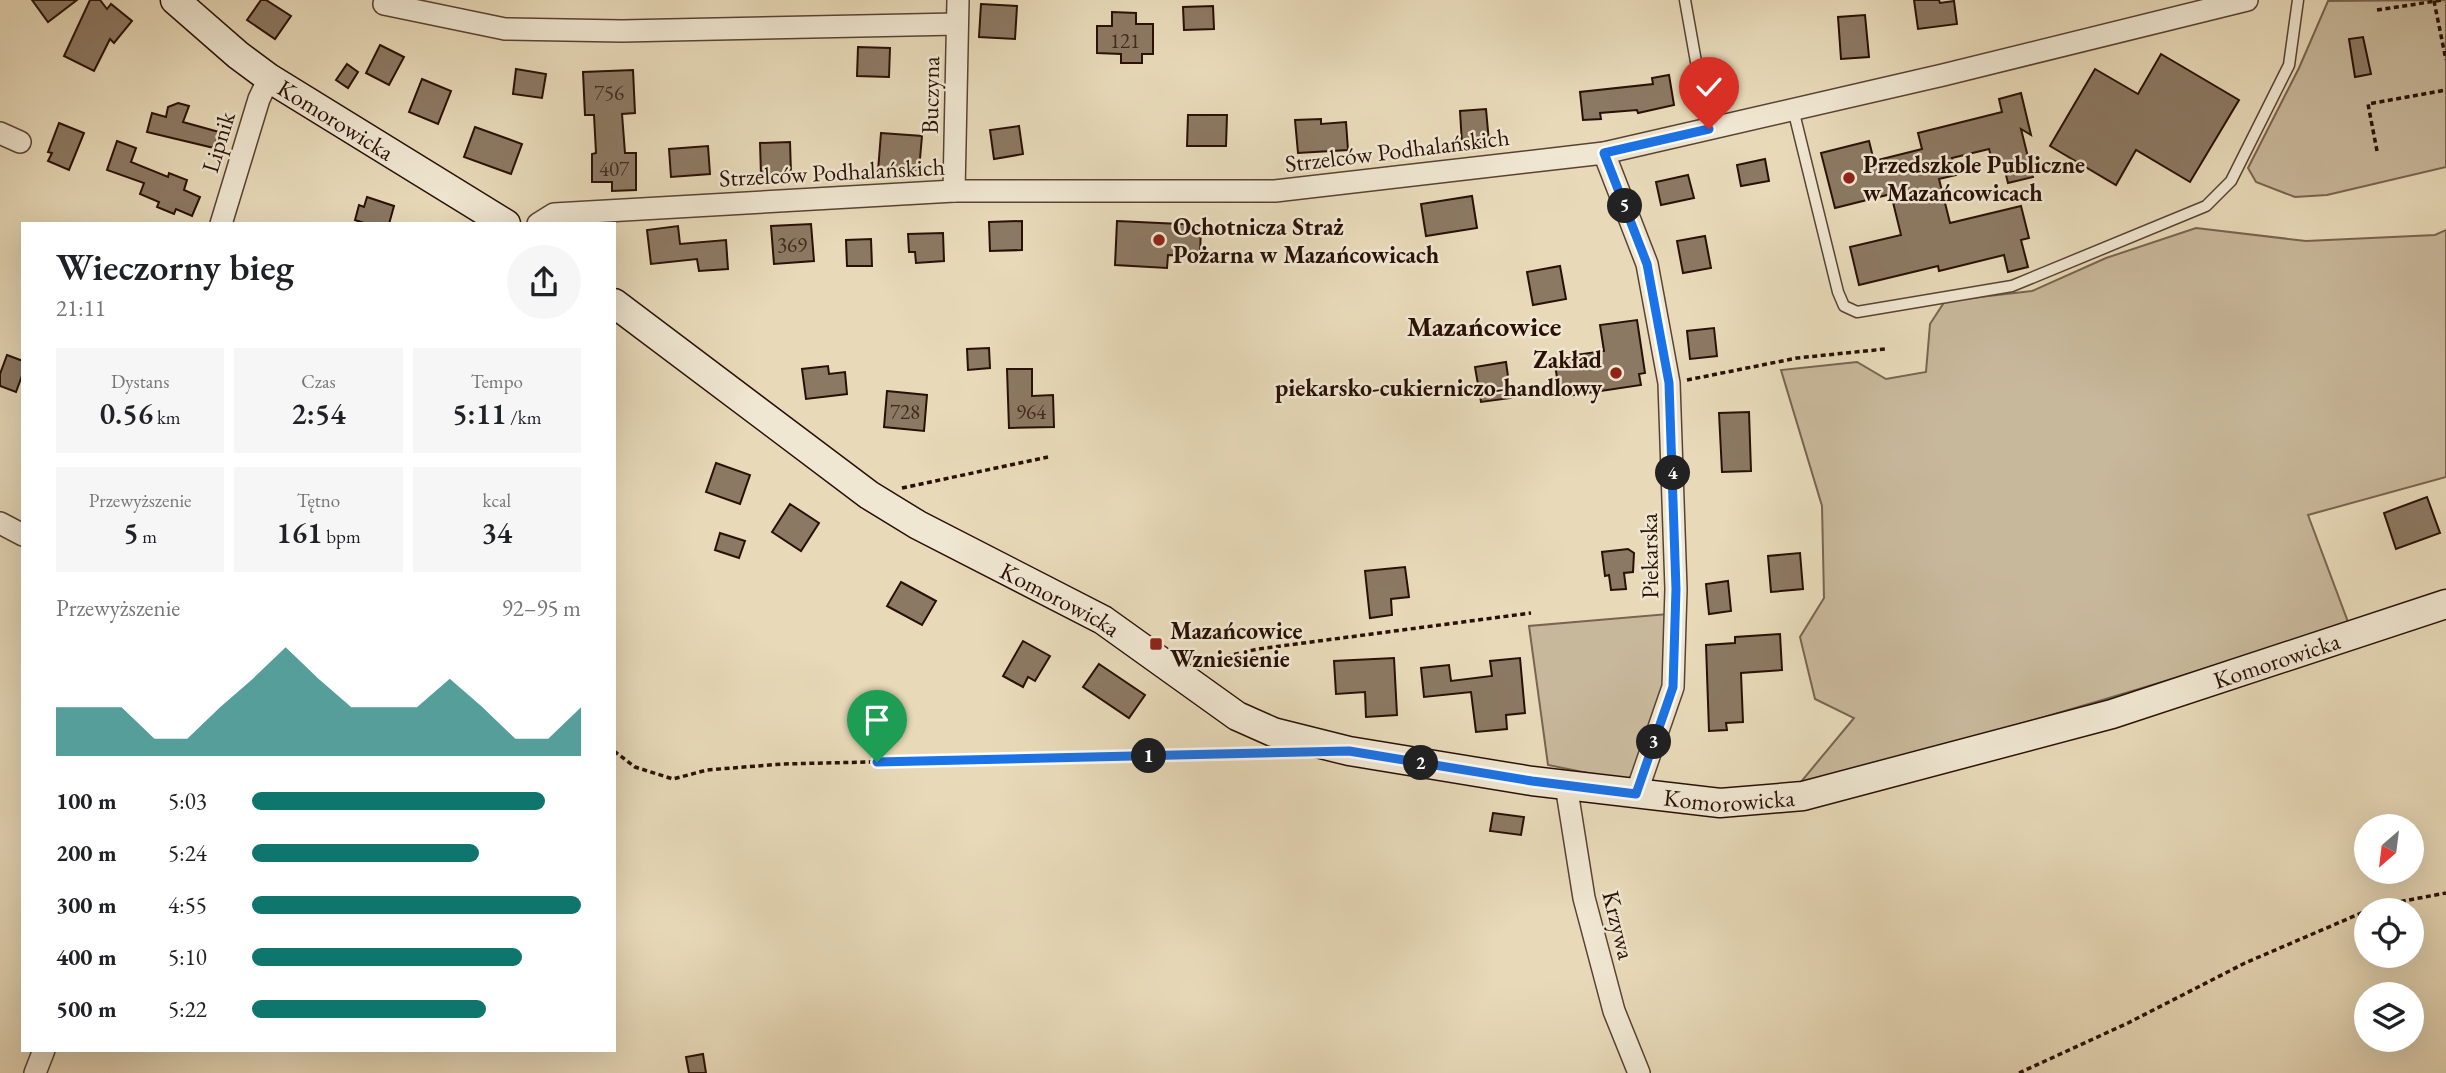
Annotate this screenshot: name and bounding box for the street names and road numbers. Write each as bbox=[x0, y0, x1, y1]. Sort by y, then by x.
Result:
street label: Buczyna bbox=[914, 55, 946, 134]
street label: Komorowicka bbox=[272, 72, 400, 167]
street label: Lipnik bbox=[194, 107, 242, 176]
street label: Strzelców Podhalańskich bbox=[1283, 121, 1511, 179]
street label: Strzelców Podhalańskich bbox=[718, 151, 946, 193]
street label: Piekarska bbox=[1633, 512, 1665, 599]
street label: Komorowicka bbox=[995, 554, 1127, 643]
street label: Komorowicka bbox=[2209, 624, 2344, 695]
street label: Komorowicka bbox=[1662, 781, 1796, 819]
street label: Krzywa bbox=[1596, 887, 1643, 963]

